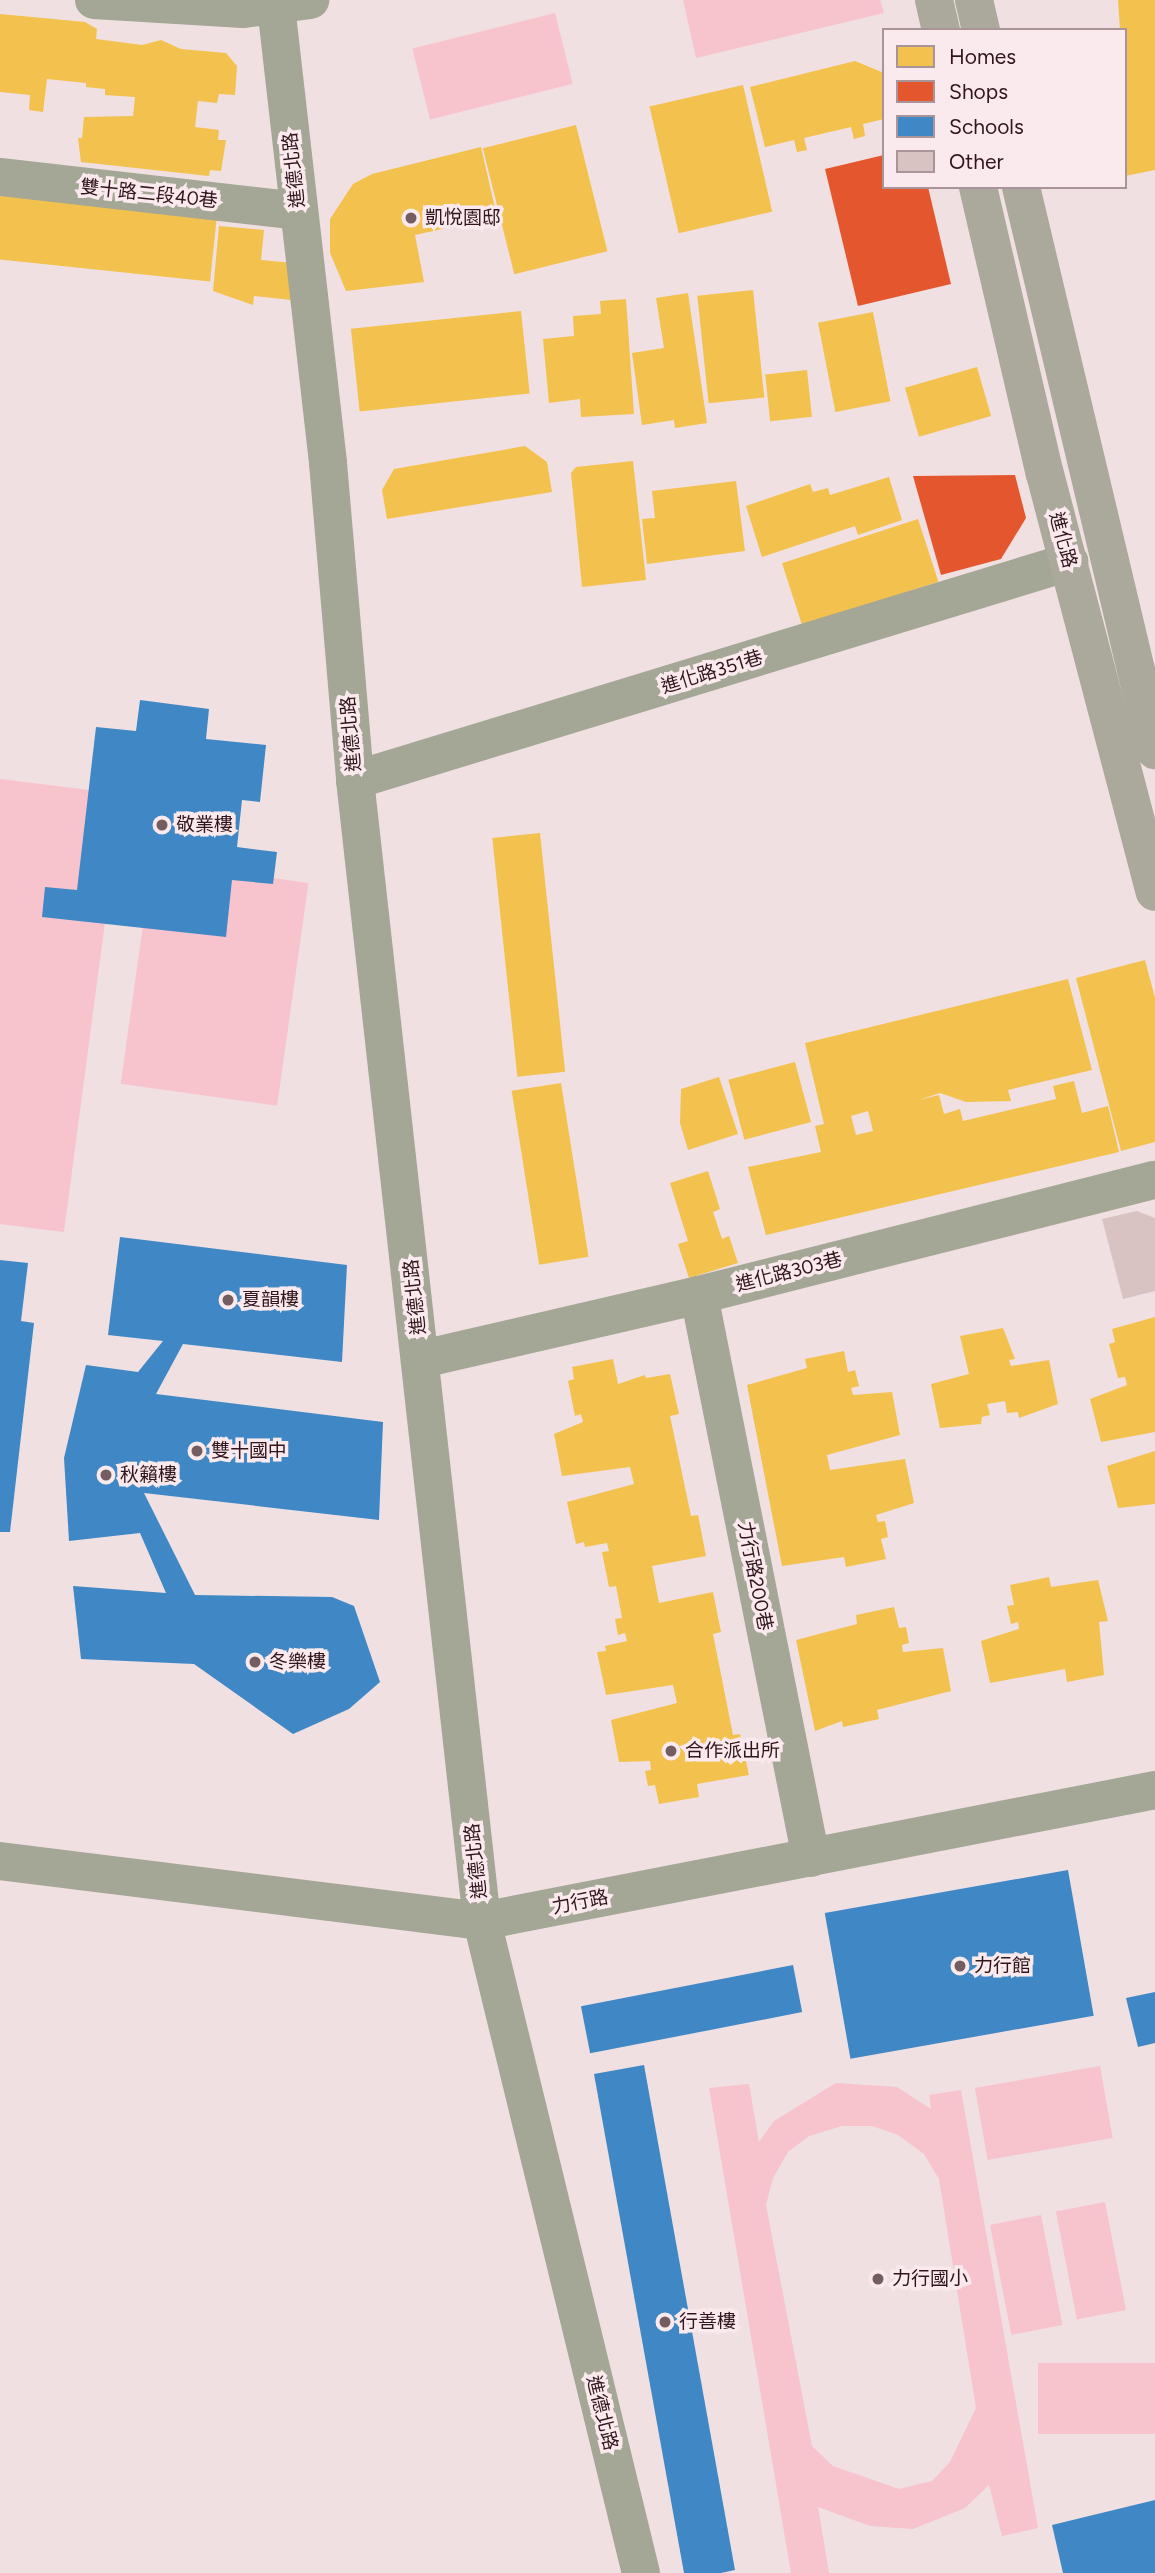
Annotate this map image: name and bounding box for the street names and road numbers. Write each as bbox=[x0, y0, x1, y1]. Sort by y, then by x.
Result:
street label: 進德北路 bbox=[279, 131, 309, 209]
street label: 雙十路二段40巷 bbox=[79, 175, 219, 213]
street label: 進化路 bbox=[1045, 510, 1081, 570]
street label: 進化路351巷 bbox=[658, 646, 766, 698]
street label: 進德北路 bbox=[336, 695, 366, 773]
street label: 進化路303巷 bbox=[733, 1248, 845, 1296]
street label: 進德北路 bbox=[400, 1258, 430, 1336]
street label: 力行路200巷 bbox=[733, 1519, 777, 1633]
street label: 進德北路 bbox=[461, 1822, 491, 1900]
street label: 力行路 bbox=[550, 1885, 610, 1919]
street label: 進德北路 bbox=[582, 2373, 622, 2453]

